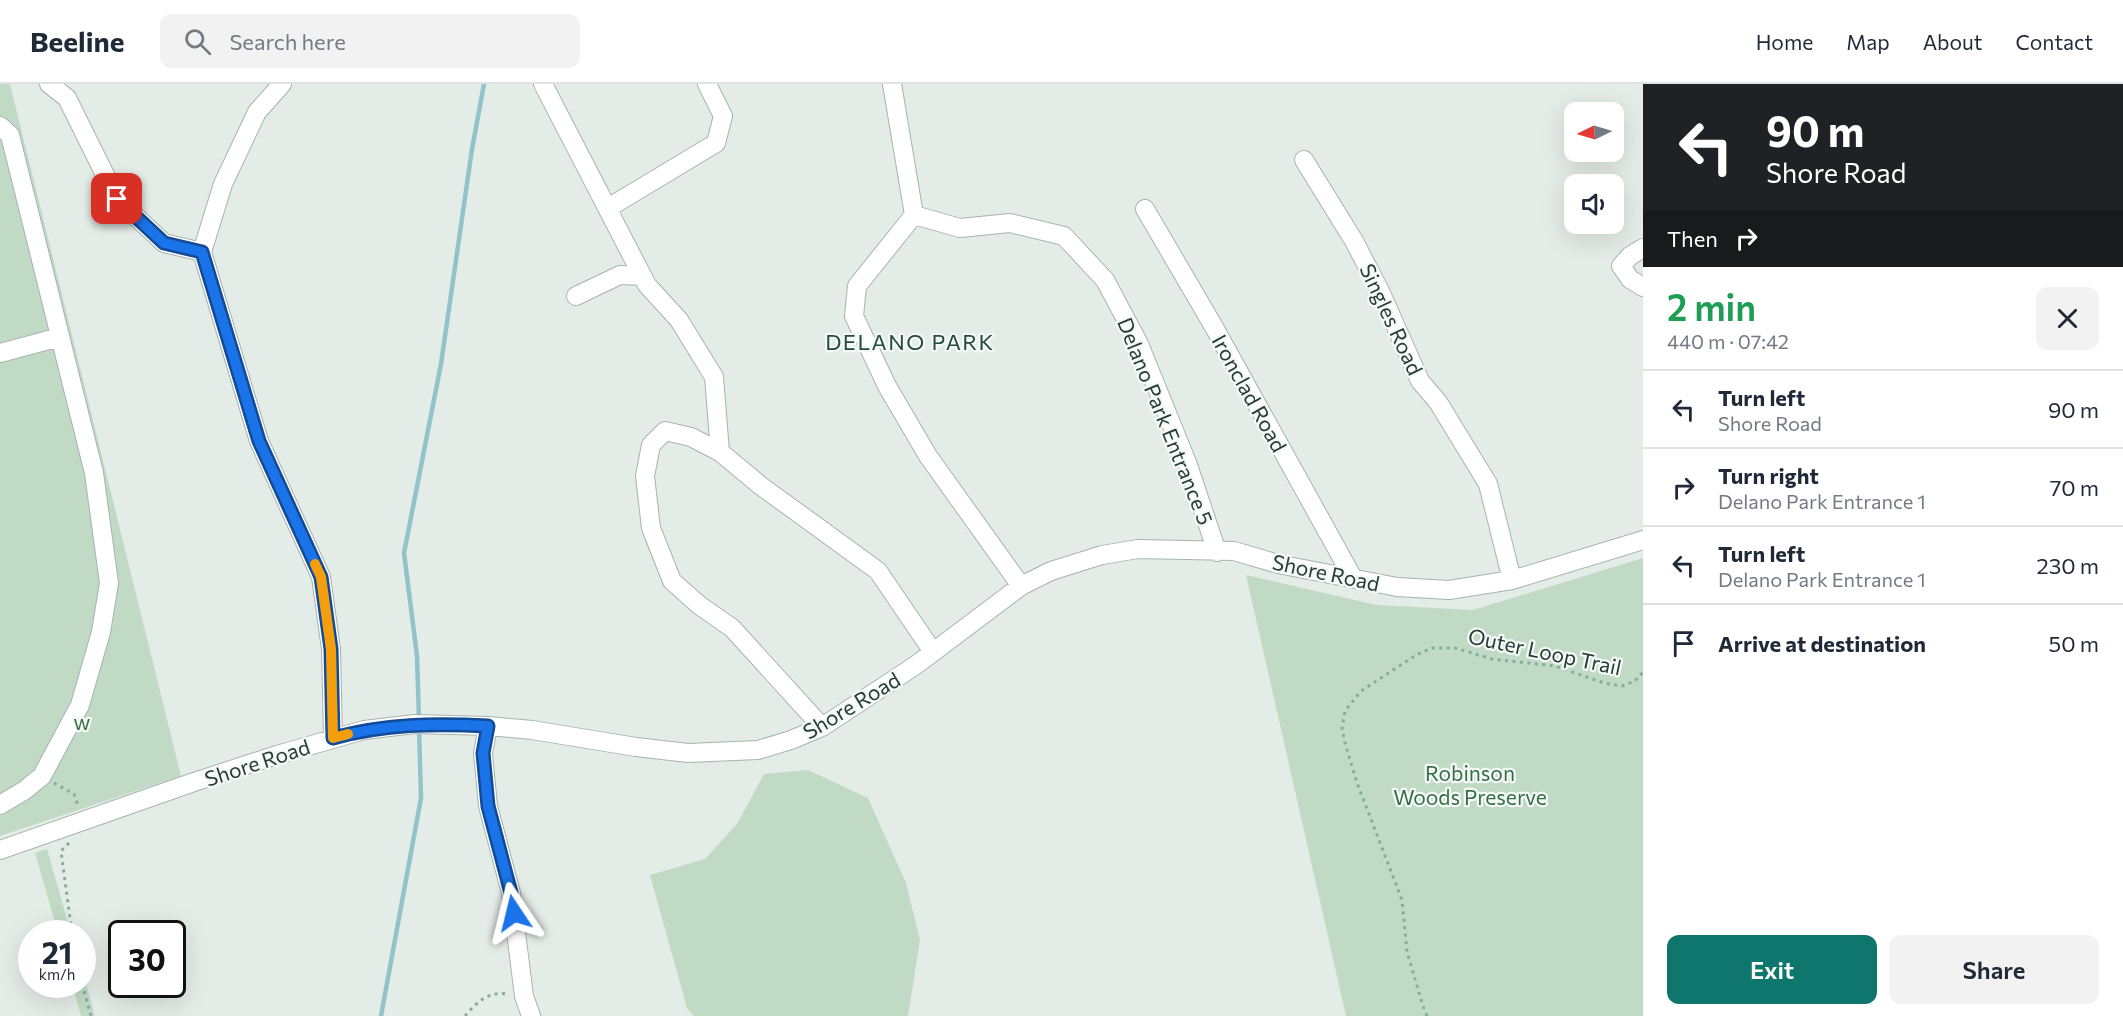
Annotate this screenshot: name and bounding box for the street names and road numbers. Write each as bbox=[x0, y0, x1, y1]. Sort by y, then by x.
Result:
street label: Singles Road bbox=[1355, 259, 1429, 379]
street label: Delano Park Entrance 5 bbox=[1113, 314, 1219, 528]
street label: Ironclad Road bbox=[1207, 330, 1293, 456]
street label: Shore Road bbox=[1270, 548, 1382, 596]
street label: Outer Loop Trail bbox=[1466, 623, 1624, 679]
street label: Shore Road bbox=[798, 666, 904, 744]
street label: Shore Road bbox=[201, 733, 313, 791]

